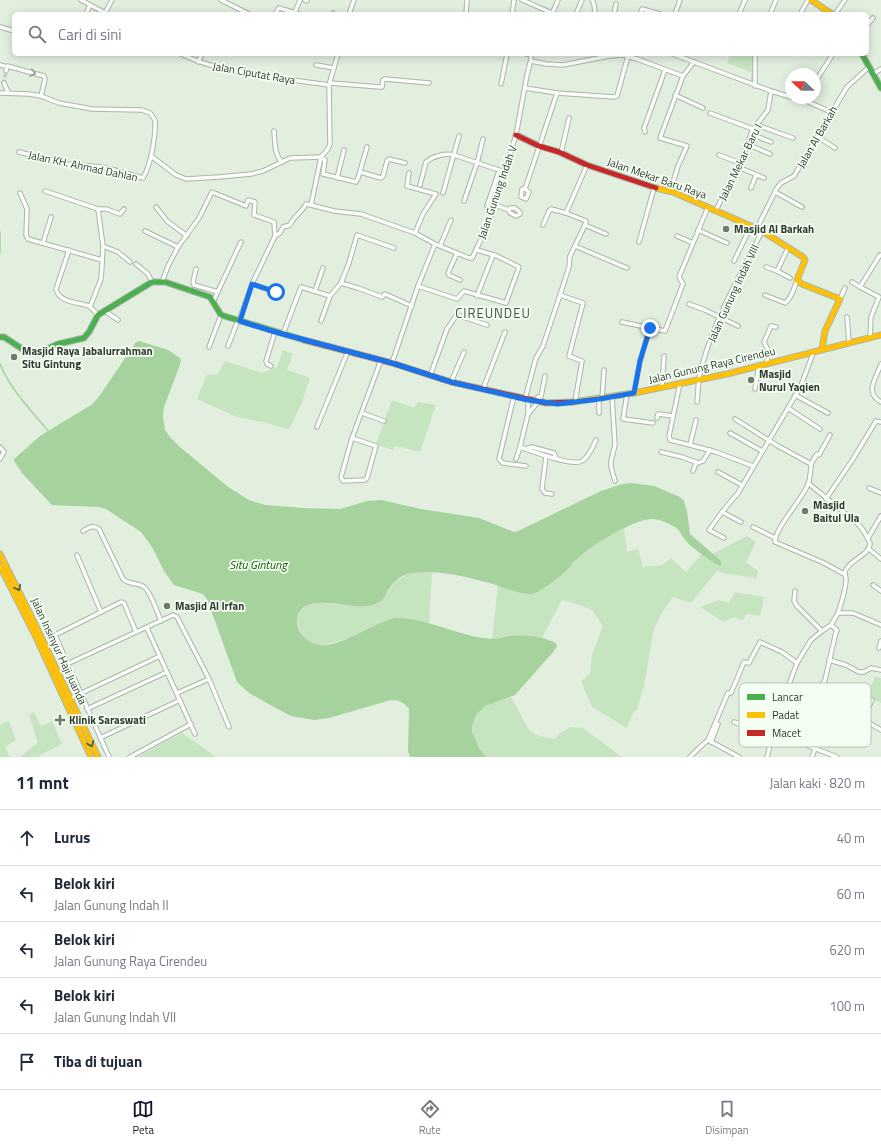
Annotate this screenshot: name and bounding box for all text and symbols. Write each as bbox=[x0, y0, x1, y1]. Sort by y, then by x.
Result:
search box bbox=[12, 12, 869, 56]
icon: search bbox=[26, 23, 48, 45]
text: Cari di sini bbox=[58, 23, 122, 46]
street label: Jalan Ciputat Raya bbox=[211, 58, 297, 88]
one-way arrow bbox=[29, 68, 36, 77]
north arrow bbox=[785, 68, 821, 104]
street label: Jalan Al Barkah bbox=[793, 103, 841, 171]
street label: Jalan Mekar Baru I bbox=[714, 121, 766, 203]
street label: Jalan Gunung Indah V bbox=[473, 142, 521, 241]
street label: Jalan KH. Ahmad Dahlan bbox=[27, 147, 139, 185]
street label: Jalan Mekar Baru Raya bbox=[605, 153, 709, 203]
place label: Masjid Al Barkah bbox=[734, 221, 814, 237]
marker: Masjid Al Barkah bbox=[721, 224, 731, 234]
street label: Jalan Gunung Indah VIII bbox=[703, 241, 763, 345]
route start bbox=[267, 283, 285, 301]
district label: CIREUNDEU bbox=[455, 303, 531, 323]
route end bbox=[641, 319, 659, 337]
place label: Masjid Raya Jabalurrahman Situ Gintung bbox=[22, 343, 153, 372]
street label: Jalan Gunung Raya Cirendeu bbox=[647, 343, 777, 387]
marker: Masjid Raya Jabalurrahman Situ Gintung bbox=[9, 352, 19, 362]
place label: Masjid Nurul Yaqien bbox=[759, 366, 820, 395]
marker: Masjid Nurul Yaqien bbox=[746, 375, 756, 385]
place label: Masjid Baitul Ula bbox=[813, 497, 860, 526]
marker: Masjid Baitul Ula bbox=[800, 506, 810, 516]
water label: Situ Gintung bbox=[229, 555, 288, 574]
one-way arrow bbox=[13, 584, 20, 592]
street label: Jalan Insinyur Haji Juanda bbox=[27, 595, 91, 708]
place label: Masjid Al Irfan bbox=[175, 598, 244, 614]
marker: Masjid Al Irfan bbox=[162, 601, 172, 611]
legend bbox=[739, 683, 871, 747]
text: Lancar bbox=[772, 689, 803, 705]
text: Padat bbox=[772, 707, 799, 723]
place label: Klinik Saraswati bbox=[69, 712, 146, 728]
marker: Klinik Saraswati bbox=[54, 714, 66, 726]
text: Macet bbox=[772, 725, 801, 741]
one-way arrow bbox=[86, 739, 94, 747]
text: 11 mnt bbox=[16, 770, 69, 796]
text: Jalan kaki · 820 m bbox=[769, 773, 865, 793]
text: Lurus bbox=[54, 826, 90, 849]
icon: ahead bbox=[16, 827, 38, 849]
text: 40 m bbox=[837, 828, 865, 848]
text: Belok kiri bbox=[54, 872, 115, 895]
icon: left bbox=[16, 883, 38, 905]
text: 60 m bbox=[837, 884, 865, 904]
text: Jalan Gunung Indah II bbox=[54, 895, 169, 915]
text: Belok kiri bbox=[54, 928, 115, 951]
icon: left bbox=[16, 939, 38, 961]
text: 620 m bbox=[829, 940, 865, 960]
text: Jalan Gunung Raya Cirendeu bbox=[54, 951, 207, 971]
text: Belok kiri bbox=[54, 984, 115, 1007]
icon: left bbox=[16, 995, 38, 1017]
text: 100 m bbox=[829, 996, 865, 1016]
text: Jalan Gunung Indah VII bbox=[54, 1007, 176, 1027]
text: Tiba di tujuan bbox=[54, 1050, 142, 1073]
icon: arrive bbox=[16, 1051, 38, 1073]
tab: Peta bbox=[132, 1098, 154, 1138]
tab: Rute bbox=[419, 1098, 441, 1138]
tab: Disimpan bbox=[705, 1098, 749, 1138]

